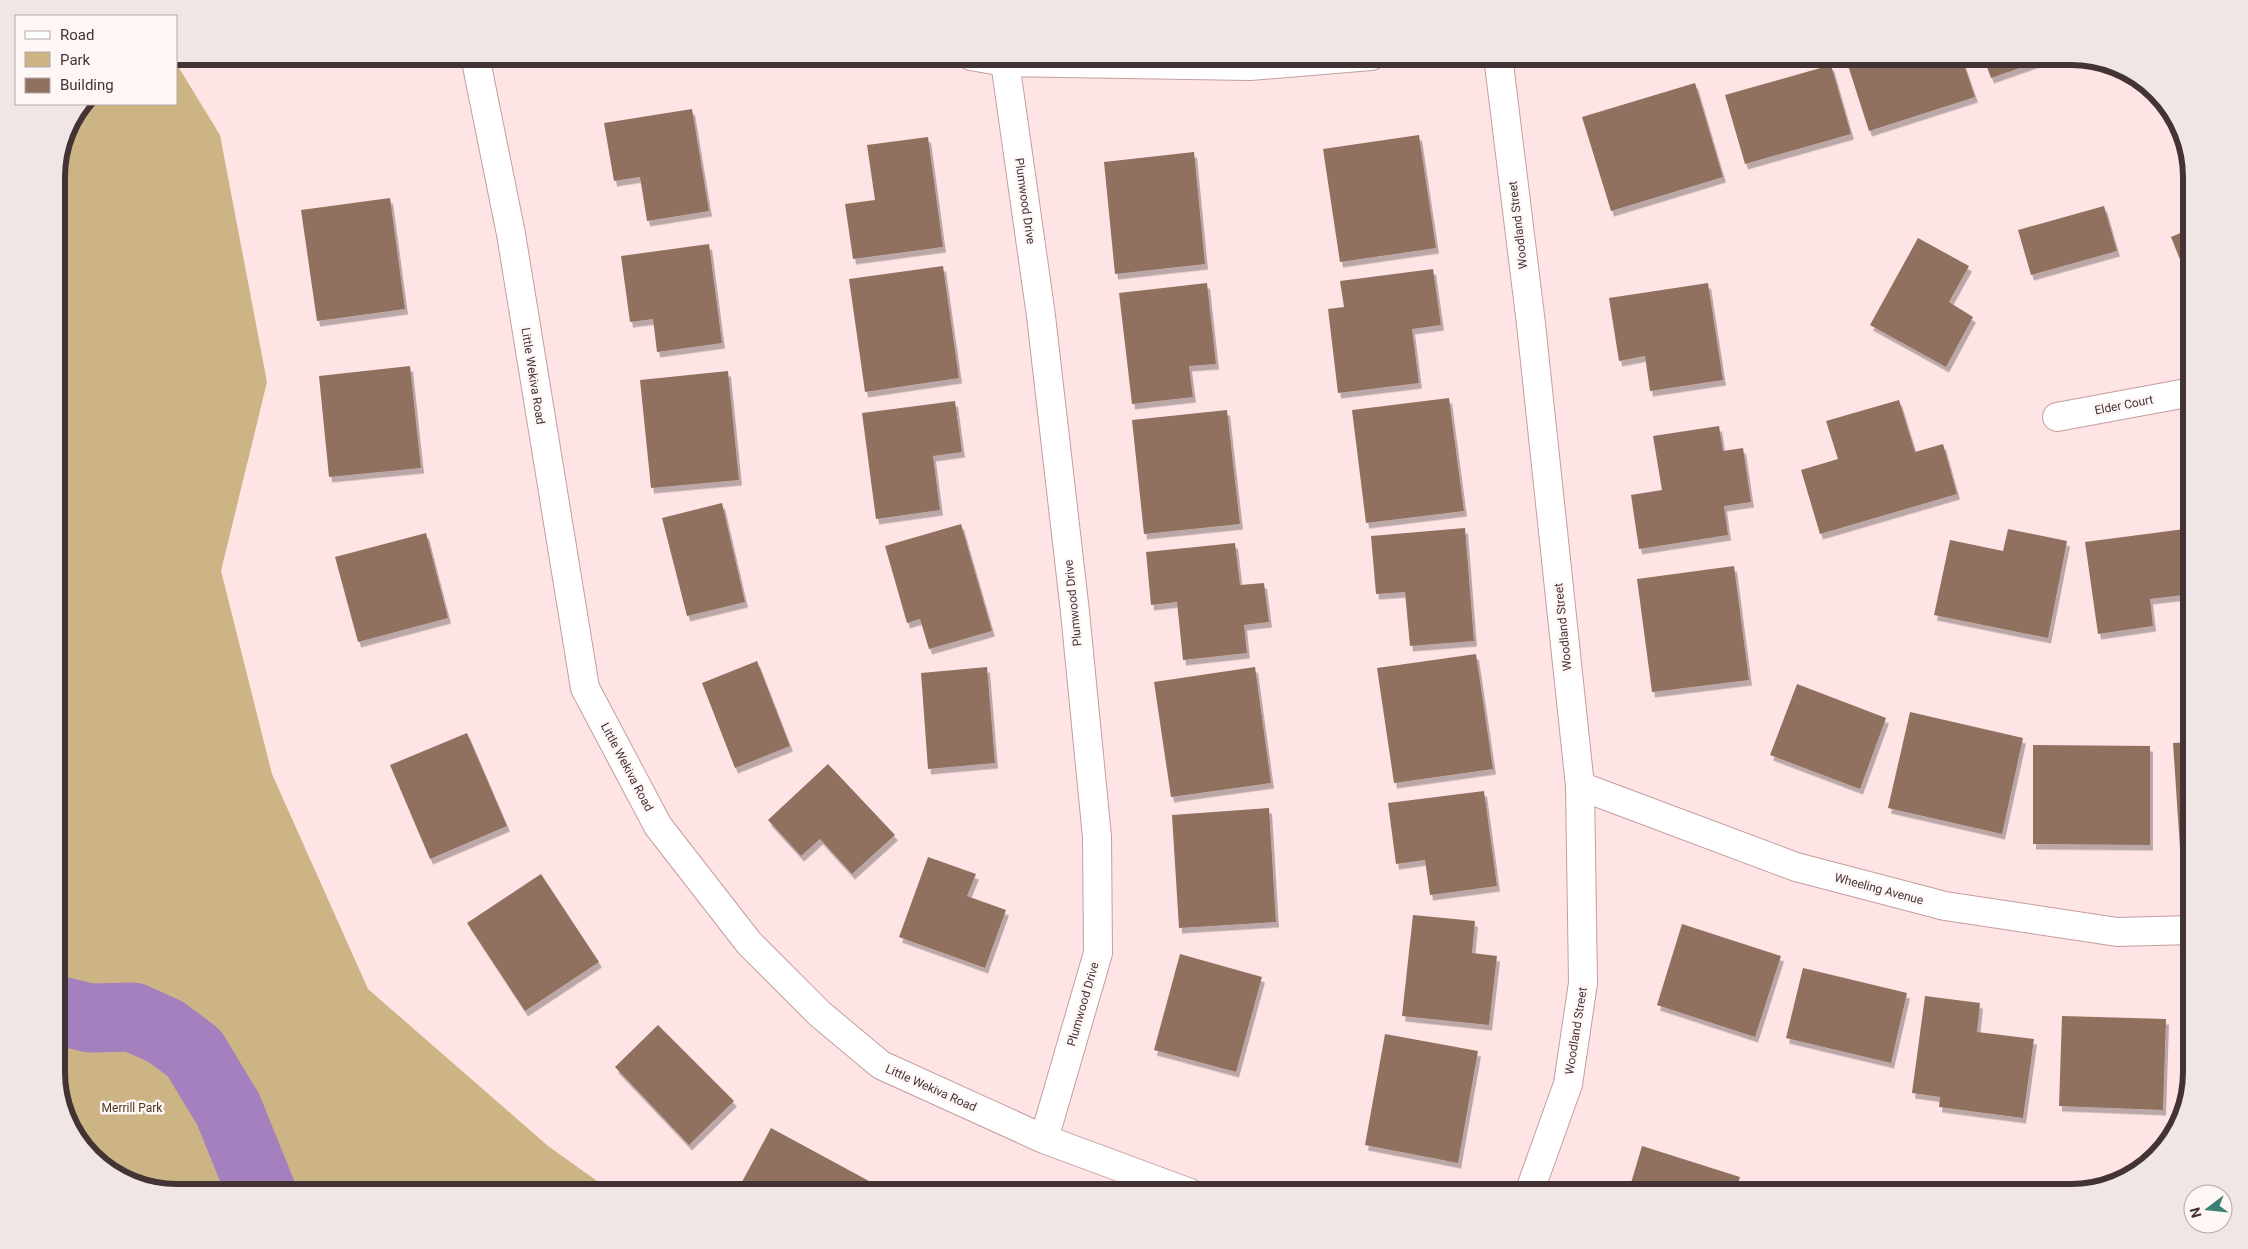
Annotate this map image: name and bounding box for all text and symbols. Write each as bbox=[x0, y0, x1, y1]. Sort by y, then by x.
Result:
legend bbox=[15, 15, 178, 105]
text: Road bbox=[60, 26, 94, 44]
text: Park bbox=[60, 51, 91, 69]
text: Building bbox=[60, 76, 114, 94]
street label: Plumwood Drive bbox=[1012, 157, 1038, 245]
street label: Woodland Street bbox=[1506, 180, 1530, 270]
street label: Little Wekiva Road bbox=[518, 326, 548, 426]
street label: Elder Court bbox=[2093, 392, 2155, 418]
street label: Plumwood Drive bbox=[1061, 559, 1085, 647]
street label: Woodland Street bbox=[1551, 582, 1575, 672]
street label: Little Wekiva Road bbox=[598, 720, 656, 814]
street label: Wheeling Avenue bbox=[1833, 870, 1925, 908]
street label: Plumwood Drive bbox=[1064, 960, 1102, 1048]
street label: Woodland Street bbox=[1562, 986, 1590, 1076]
street label: Little Wekiva Road bbox=[883, 1062, 979, 1114]
park label: Merrill Park bbox=[102, 1101, 163, 1115]
north arrow bbox=[2183, 1184, 2233, 1234]
text: N bbox=[2186, 1206, 2205, 1220]

